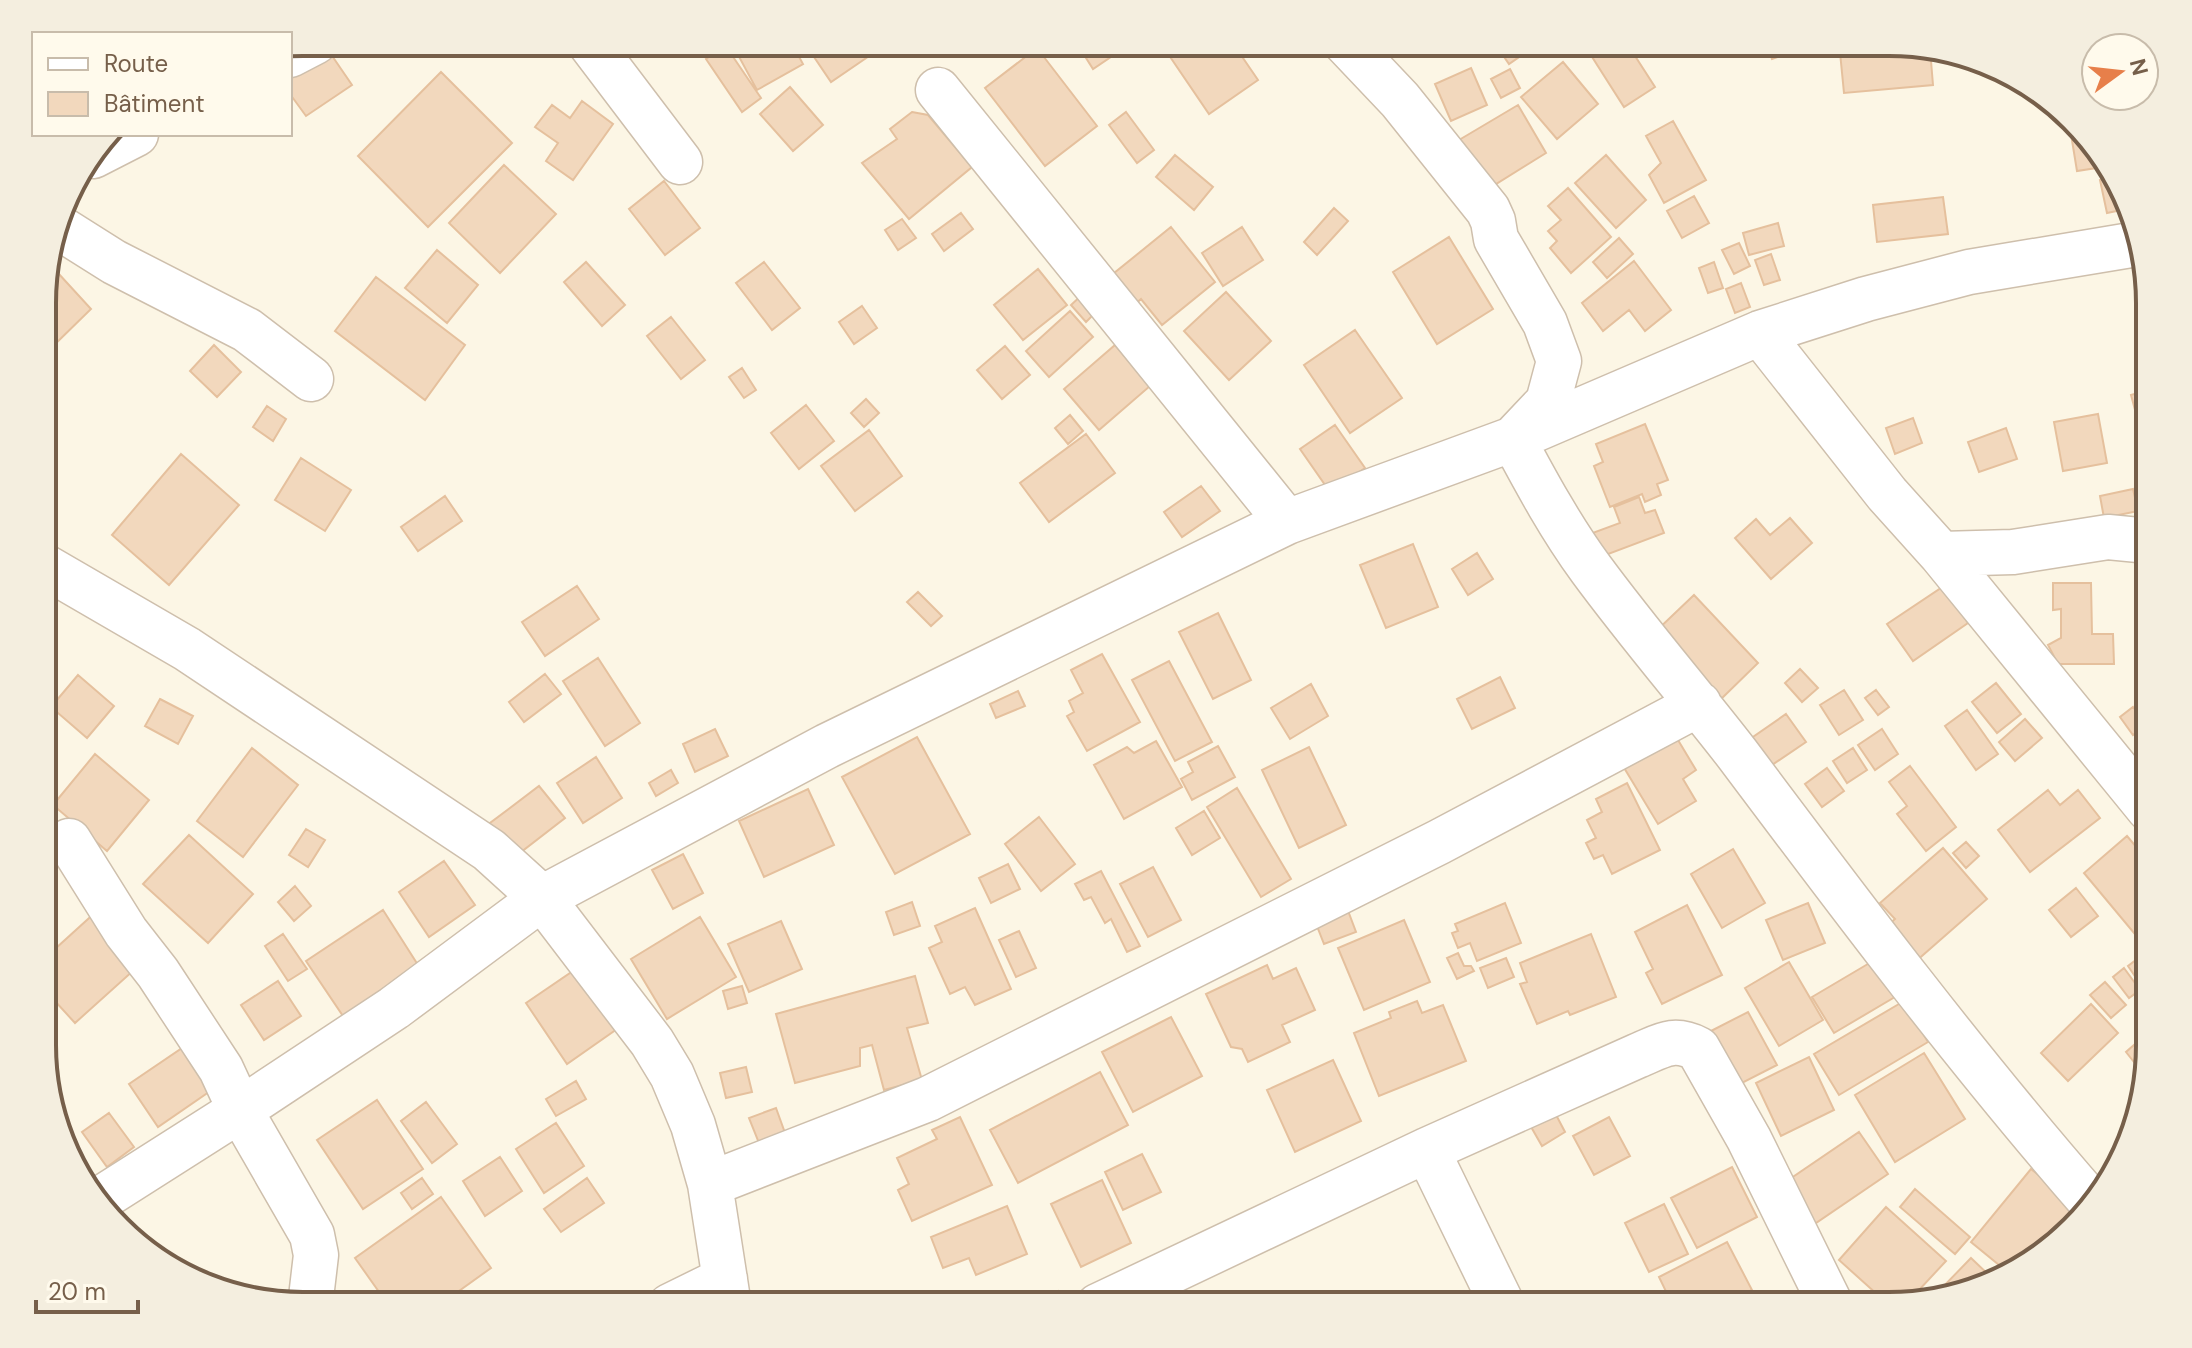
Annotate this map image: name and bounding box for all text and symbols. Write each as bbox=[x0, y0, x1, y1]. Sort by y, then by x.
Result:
legend bbox=[32, 32, 292, 136]
north arrow bbox=[2080, 32, 2160, 112]
text: Route bbox=[104, 48, 168, 79]
text: N bbox=[2123, 55, 2155, 78]
text: Bâtiment bbox=[104, 88, 205, 119]
scale bar bbox=[36, 1264, 138, 1314]
text: 20 m bbox=[48, 1276, 106, 1307]

